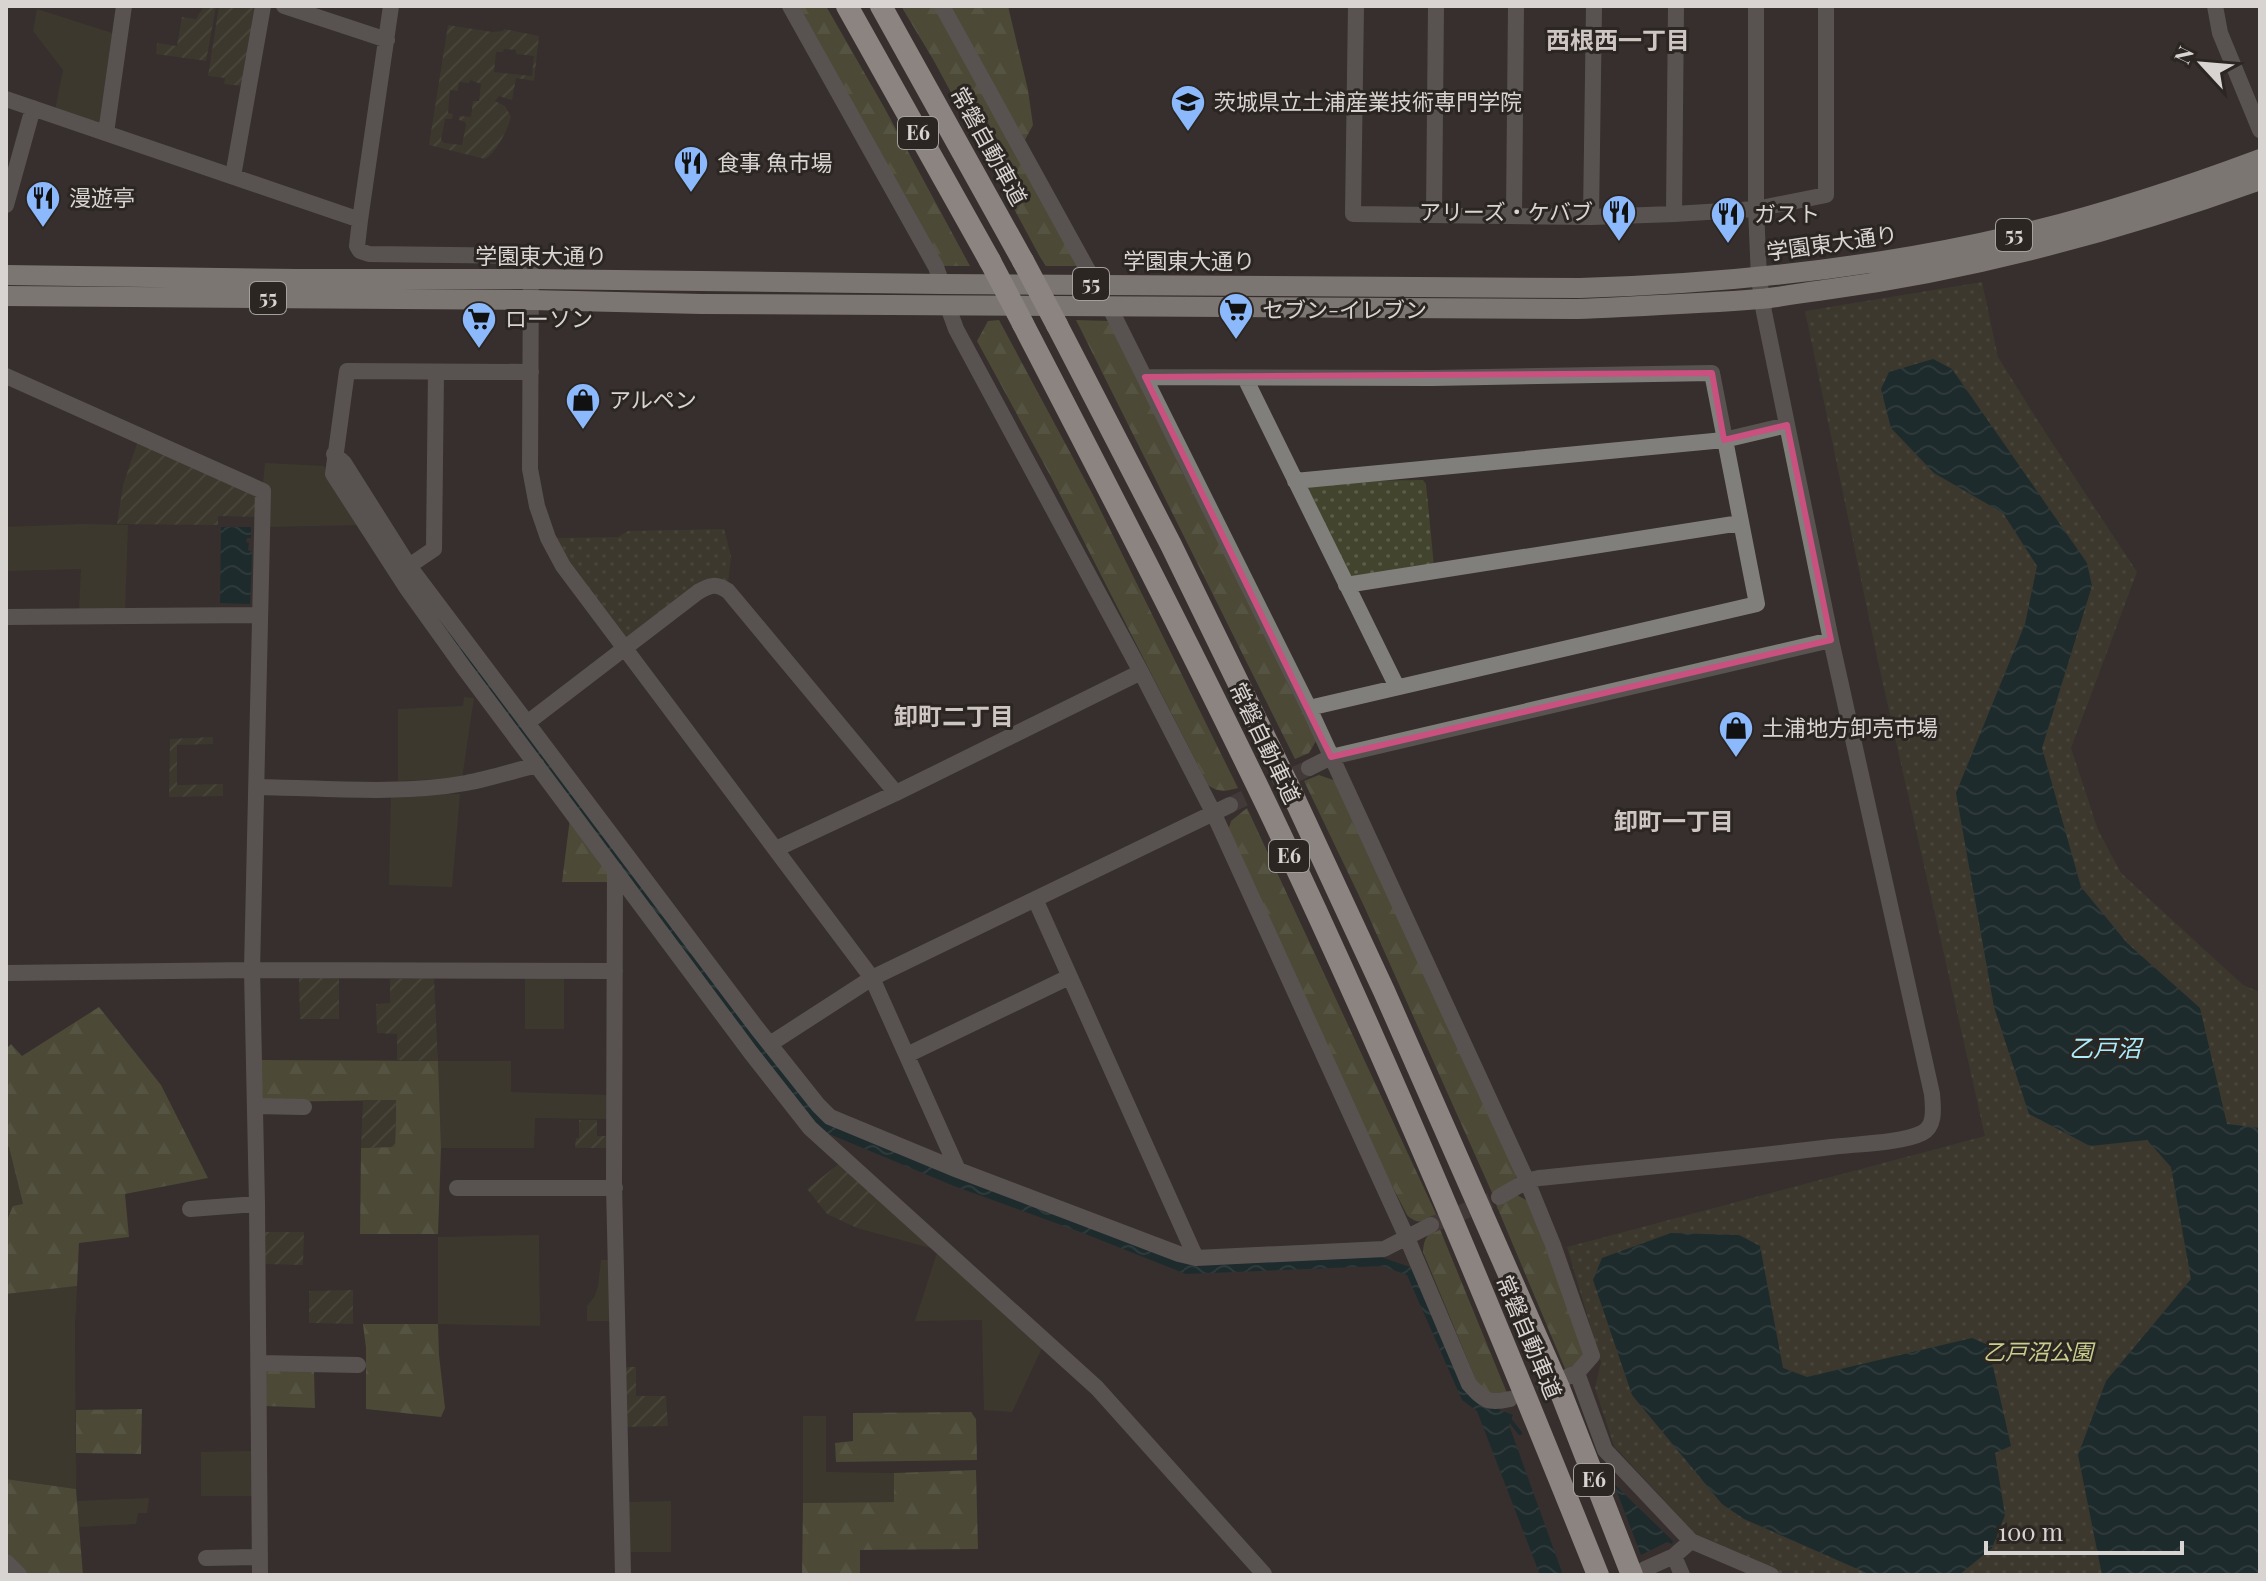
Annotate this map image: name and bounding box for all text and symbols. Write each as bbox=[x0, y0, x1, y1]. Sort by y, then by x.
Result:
district label: 西根西一丁目 bbox=[1546, 23, 1690, 55]
north arrow bbox=[2162, 24, 2242, 104]
text: N bbox=[2166, 41, 2200, 69]
street label: 常磐自動車道 bbox=[945, 81, 1035, 211]
school or university icon: 茨城県立土浦産業技術専門学院 bbox=[1169, 83, 1207, 133]
place label: 茨城県立土浦産業技術専門学院 bbox=[1214, 86, 1522, 116]
road number: E6 bbox=[898, 117, 938, 149]
restaurant icon: 食事 魚市場 bbox=[672, 144, 710, 194]
place label: 食事 魚市場 bbox=[717, 147, 832, 177]
restaurant icon: 漫遊亭 bbox=[24, 179, 62, 229]
place label: 漫遊亭 bbox=[69, 182, 135, 212]
restaurant icon: アリーズ・ケバブ bbox=[1600, 193, 1638, 243]
restaurant icon: ガスト bbox=[1709, 195, 1747, 245]
place label: アリーズ・ケバブ bbox=[1419, 196, 1593, 226]
place label: ガスト bbox=[1754, 198, 1820, 228]
street label: 学園東大通り bbox=[1764, 218, 1899, 266]
road number: 55 bbox=[1996, 219, 2032, 251]
street label: 学園東大通り bbox=[475, 240, 607, 270]
street label: 学園東大通り bbox=[1123, 245, 1255, 275]
road number: 55 bbox=[1073, 268, 1109, 300]
road number: 55 bbox=[250, 282, 286, 314]
supermarket icon: セブン-イレブン bbox=[1217, 291, 1255, 341]
place label: セブン-イレブン bbox=[1262, 294, 1427, 324]
supermarket icon: ローソン bbox=[460, 300, 498, 350]
place label: ローソン bbox=[505, 303, 593, 333]
shop icon: アルペン bbox=[564, 381, 602, 431]
place label: アルペン bbox=[609, 384, 697, 414]
street label: 常磐自動車道 bbox=[1223, 677, 1308, 808]
district label: 卸町二丁目 bbox=[894, 699, 1014, 731]
shop icon: 土浦地方卸売市場 bbox=[1717, 709, 1755, 759]
place label: 土浦地方卸売市場 bbox=[1762, 712, 1938, 742]
district label: 卸町一丁目 bbox=[1614, 804, 1734, 836]
road number: E6 bbox=[1269, 840, 1309, 872]
water label: 乙戸沼 bbox=[2069, 1031, 2144, 1063]
street label: 常磐自動車道 bbox=[1490, 1270, 1570, 1403]
park label: 乙戸沼公園 bbox=[1983, 1336, 2096, 1366]
road number: E6 bbox=[1574, 1464, 1614, 1496]
scale bar bbox=[1986, 1505, 2182, 1555]
text: 100 m bbox=[1998, 1515, 2063, 1547]

